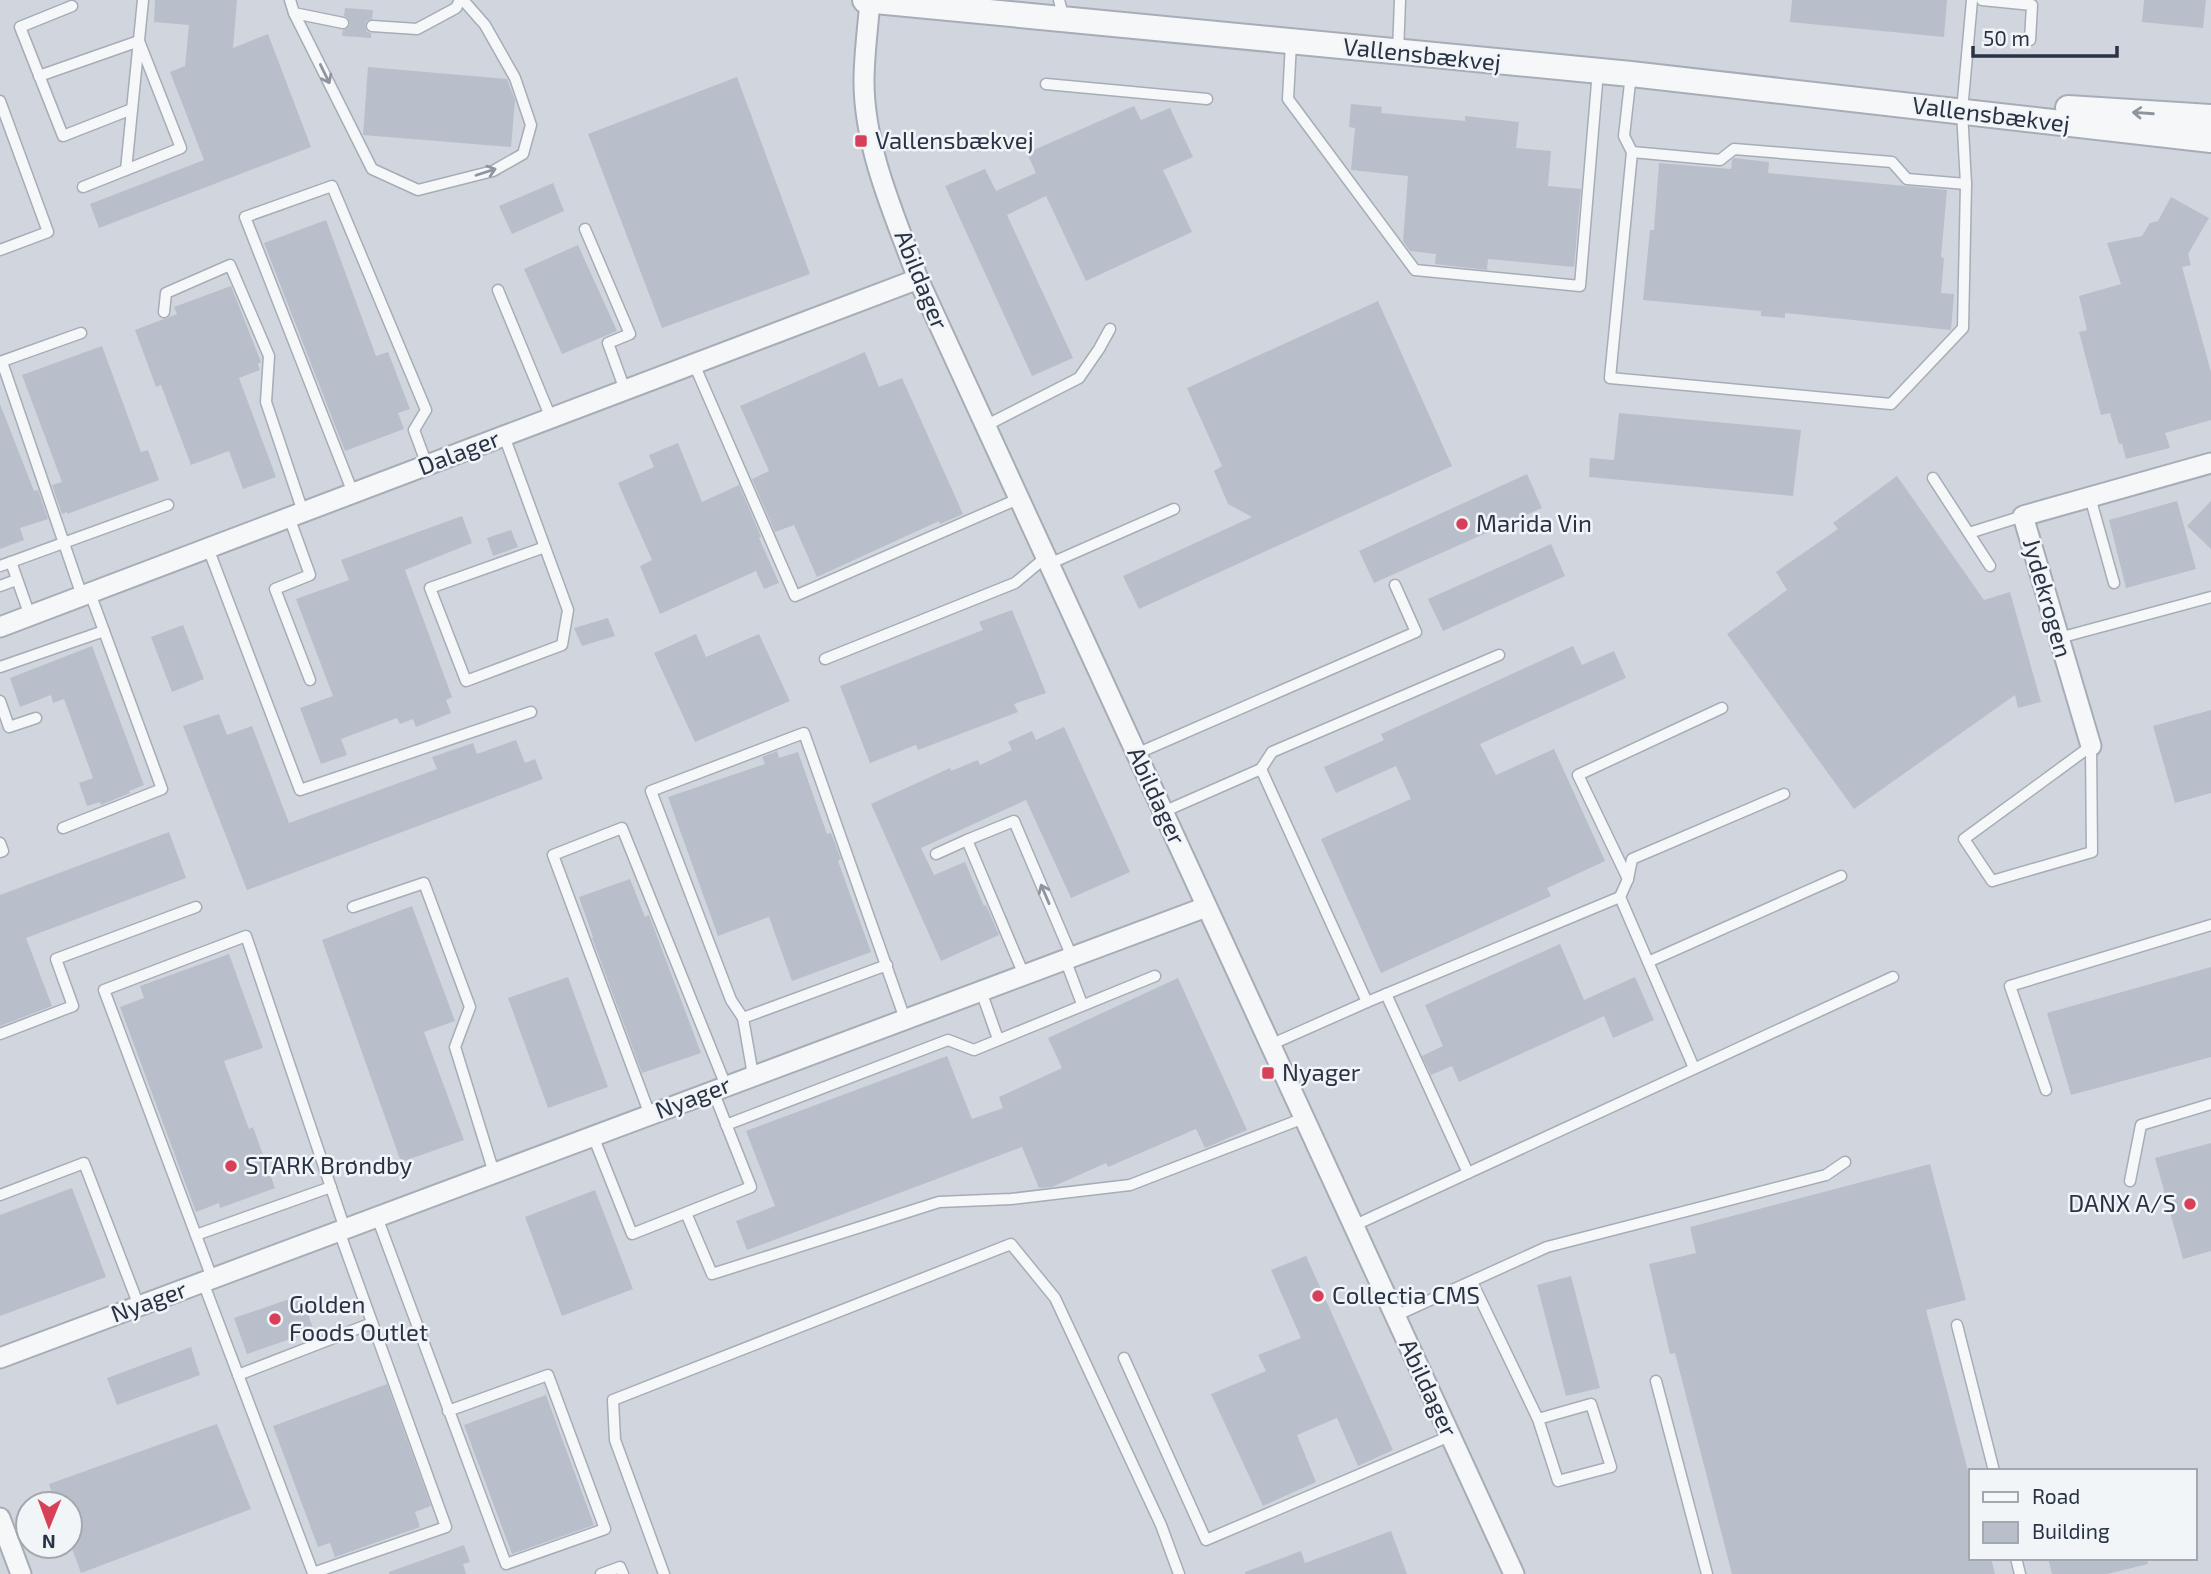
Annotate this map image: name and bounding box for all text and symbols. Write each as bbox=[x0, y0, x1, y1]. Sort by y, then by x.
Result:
scale bar bbox=[1973, 14, 2116, 58]
text: 50 m bbox=[1983, 25, 2030, 50]
street label: Vallensbækvej bbox=[1342, 31, 1503, 76]
one-way arrow bbox=[318, 63, 332, 84]
street label: Vallensbækvej bbox=[1911, 89, 2072, 138]
one-way arrow bbox=[2132, 106, 2155, 119]
place label: Vallensbækvej bbox=[875, 125, 1034, 154]
marker: Vallensbækvej bbox=[853, 133, 869, 149]
one-way arrow bbox=[475, 165, 497, 178]
street label: Abildager bbox=[889, 226, 956, 334]
street label: Dalager bbox=[413, 423, 504, 480]
place label: Marida Vin bbox=[1476, 508, 1592, 537]
marker: Marida Vin bbox=[1454, 516, 1470, 532]
street label: Jydekrogen bbox=[2018, 535, 2079, 661]
street label: Abildager bbox=[1122, 742, 1193, 849]
one-way arrow bbox=[1038, 884, 1051, 905]
place label: Nyager bbox=[1282, 1057, 1361, 1086]
marker: Nyager bbox=[1260, 1065, 1276, 1081]
street label: Nyager bbox=[651, 1069, 735, 1124]
place label: STARK Brøndby bbox=[245, 1150, 412, 1179]
marker: STARK Brøndby bbox=[223, 1158, 239, 1174]
place label: DANX A/S bbox=[2068, 1188, 2176, 1217]
marker: DANX A/S bbox=[2182, 1196, 2198, 1212]
street label: Nyager bbox=[107, 1273, 191, 1328]
place label: Collectia CMS bbox=[1332, 1280, 1480, 1309]
marker: Collectia CMS bbox=[1310, 1288, 1326, 1304]
place label: Golden Foods Outlet bbox=[289, 1289, 428, 1346]
marker: Golden Foods Outlet bbox=[267, 1311, 283, 1327]
street label: Abildager bbox=[1394, 1334, 1465, 1441]
legend bbox=[1969, 1469, 2197, 1560]
text: Road bbox=[2032, 1483, 2080, 1508]
north arrow bbox=[14, 1490, 84, 1560]
text: Building bbox=[2032, 1518, 2110, 1543]
text: N bbox=[42, 1531, 56, 1554]

